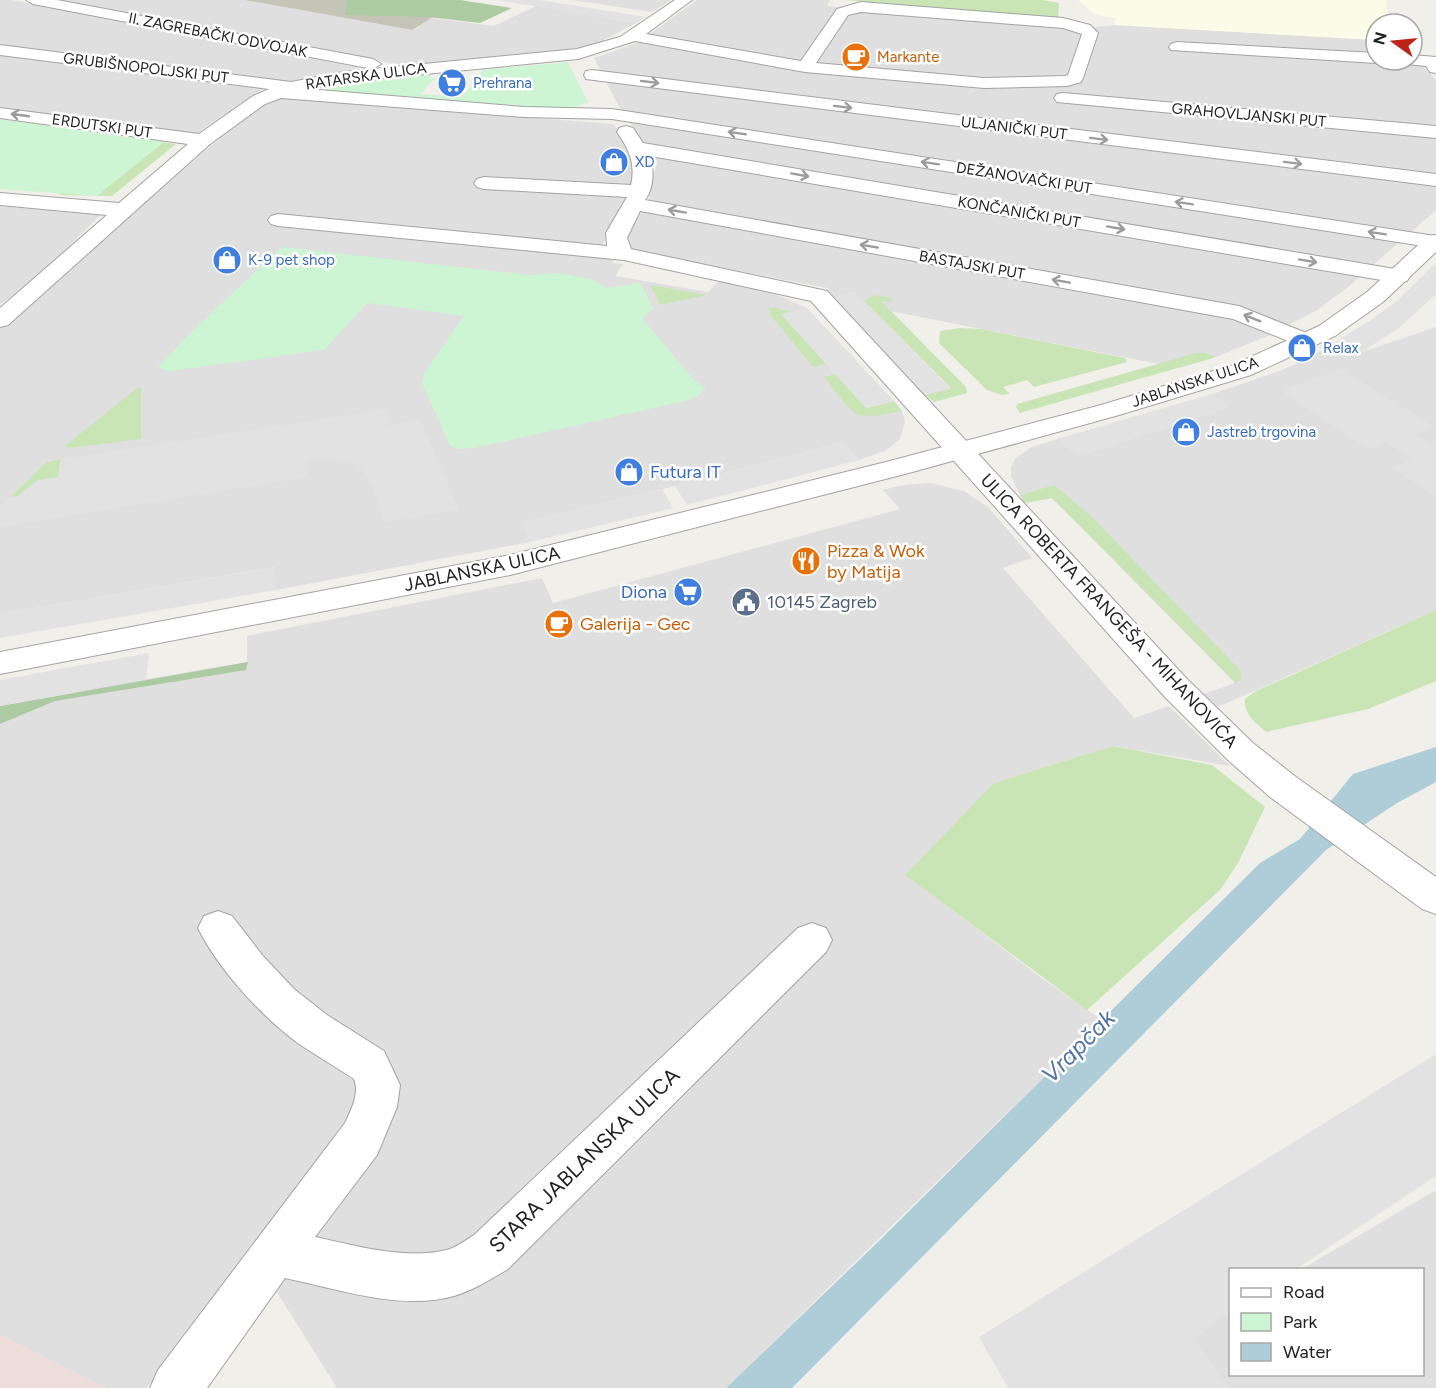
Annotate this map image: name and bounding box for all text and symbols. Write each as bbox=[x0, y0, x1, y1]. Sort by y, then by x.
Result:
street label: II. ZAGREBAČKI ODVOJAK bbox=[127, 9, 310, 61]
north arrow bbox=[1364, 12, 1424, 72]
text: N bbox=[1369, 30, 1391, 47]
cafe icon: Markante bbox=[840, 41, 872, 73]
place label: Markante bbox=[877, 48, 939, 66]
street label: GRUBIŠNOPOLJSKI PUT bbox=[62, 49, 230, 87]
street label: RATARSKA ULICA bbox=[304, 59, 428, 93]
supermarket icon: Prehrana bbox=[436, 67, 468, 99]
place label: Prehrana bbox=[473, 74, 532, 92]
one-way arrow bbox=[640, 77, 659, 88]
street label: GRAHOVLJANSKI PUT bbox=[1171, 99, 1328, 131]
one-way arrow bbox=[833, 102, 853, 113]
one-way arrow bbox=[11, 110, 31, 121]
street label: ERDUTSKI PUT bbox=[51, 110, 154, 142]
street label: ULJANIČKI PUT bbox=[960, 113, 1069, 144]
one-way arrow bbox=[728, 128, 747, 139]
one-way arrow bbox=[1089, 134, 1109, 145]
shop icon: XD bbox=[598, 146, 630, 178]
place label: XD bbox=[635, 153, 655, 171]
one-way arrow bbox=[1283, 157, 1302, 168]
one-way arrow bbox=[920, 158, 940, 169]
street label: DEŽANOVAČKI PUT bbox=[955, 158, 1094, 198]
one-way arrow bbox=[789, 170, 809, 181]
street label: KONČANIČKI PUT bbox=[956, 192, 1082, 232]
one-way arrow bbox=[1175, 197, 1195, 208]
one-way arrow bbox=[668, 206, 687, 217]
one-way arrow bbox=[1106, 223, 1126, 234]
one-way arrow bbox=[1368, 227, 1388, 238]
one-way arrow bbox=[860, 240, 879, 251]
shop icon: K-9 pet shop bbox=[211, 244, 243, 276]
street label: BASTAJSKI PUT bbox=[918, 247, 1027, 283]
place label: K-9 pet shop bbox=[248, 251, 335, 269]
one-way arrow bbox=[1298, 255, 1318, 266]
one-way arrow bbox=[1052, 275, 1071, 286]
one-way arrow bbox=[1243, 312, 1262, 323]
shop icon: Relax bbox=[1286, 332, 1318, 364]
place label: Relax bbox=[1323, 339, 1359, 357]
street label: JABLANSKA ULICA bbox=[1129, 353, 1261, 411]
shop icon: Jastreb trgovina bbox=[1170, 416, 1202, 448]
place label: Jastreb trgovina bbox=[1207, 423, 1316, 441]
shop icon: Futura IT bbox=[613, 456, 645, 488]
place label: Futura IT bbox=[650, 461, 721, 483]
street label: ULICA ROBERTA FRANGEŠA - MIHANOVIĆA bbox=[976, 469, 1242, 753]
place label: Pizza & Wok by Matija bbox=[827, 540, 925, 583]
street label: JABLANSKA ULICA bbox=[402, 542, 562, 596]
restaurant icon: Pizza & Wok by Matija bbox=[790, 545, 822, 577]
supermarket icon: Diona bbox=[672, 576, 704, 608]
place label: Diona bbox=[621, 581, 667, 603]
public building icon: 10145 Zagreb bbox=[730, 586, 762, 618]
place label: 10145 Zagreb bbox=[767, 591, 877, 613]
cafe icon: Galerija - Gec bbox=[543, 608, 575, 640]
place label: Galerija - Gec bbox=[580, 613, 691, 635]
water label: Vrapčak bbox=[1035, 1002, 1122, 1089]
street label: STARA JABLANSKA ULICA bbox=[484, 1062, 684, 1258]
legend bbox=[1229, 1268, 1424, 1376]
text: Road bbox=[1283, 1281, 1324, 1303]
text: Park bbox=[1283, 1311, 1318, 1333]
text: Water bbox=[1283, 1341, 1331, 1363]

